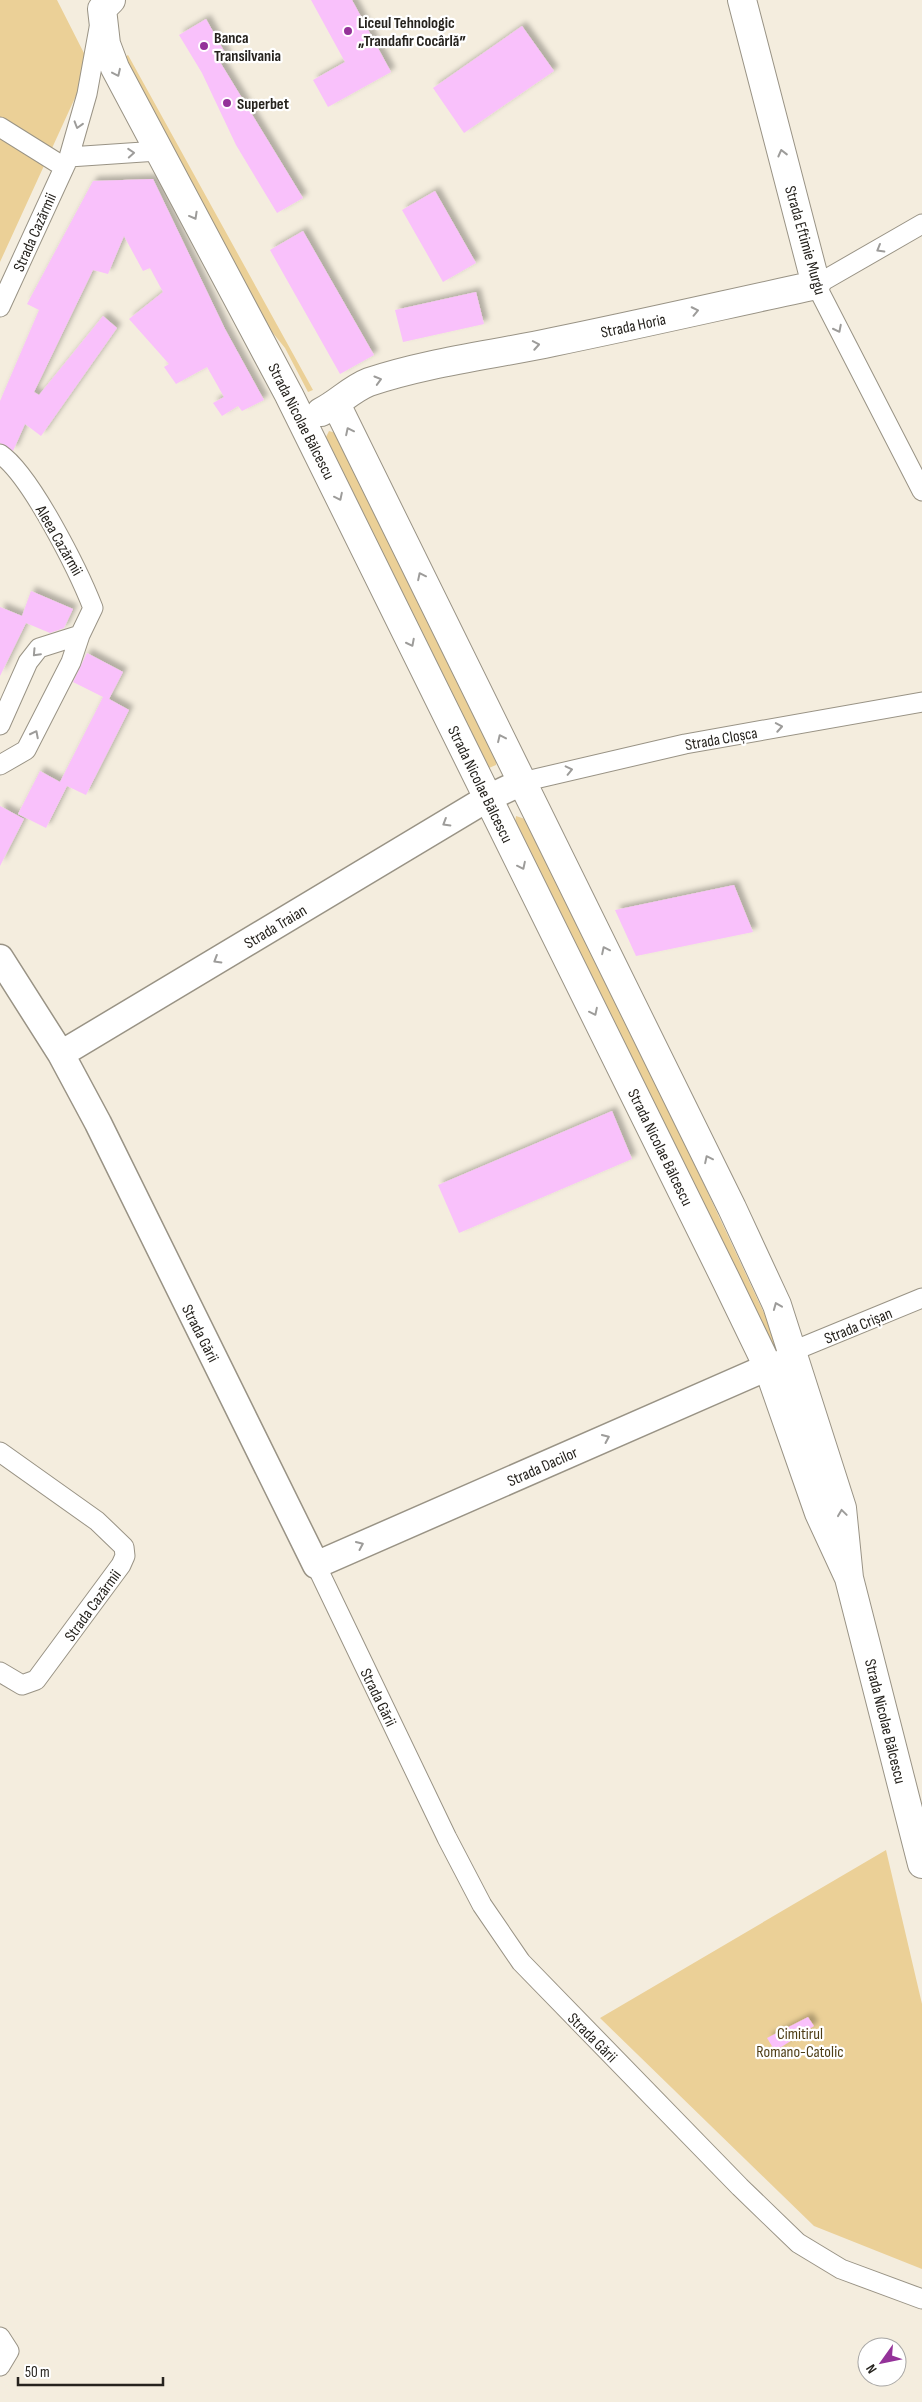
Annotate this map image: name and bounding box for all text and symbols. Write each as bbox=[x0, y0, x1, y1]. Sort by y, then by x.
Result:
place label: Liceul Tehnologic „Trandafir Cocârlă” bbox=[358, 14, 466, 51]
marker: Liceul Tehnologic „Trandafir Cocârlă” bbox=[342, 25, 354, 37]
place label: Banca Transilvania bbox=[214, 29, 281, 66]
marker: Banca Transilvania bbox=[198, 40, 210, 52]
one-way arrow bbox=[111, 68, 122, 77]
place label: Superbet bbox=[237, 95, 289, 114]
marker: Superbet bbox=[221, 97, 233, 109]
one-way arrow bbox=[74, 121, 84, 129]
one-way arrow bbox=[127, 147, 135, 158]
one-way arrow bbox=[777, 150, 787, 158]
street label: Strada Eftimie Murgu bbox=[780, 184, 829, 297]
street label: Strada Cazărmii bbox=[10, 190, 61, 275]
one-way arrow bbox=[188, 211, 198, 220]
one-way arrow bbox=[876, 242, 885, 252]
one-way arrow bbox=[691, 307, 699, 317]
street label: Strada Horia bbox=[599, 310, 668, 343]
one-way arrow bbox=[832, 323, 842, 332]
one-way arrow bbox=[532, 341, 541, 351]
street label: Strada Nicolae Bălcescu bbox=[263, 360, 338, 483]
one-way arrow bbox=[373, 375, 382, 386]
one-way arrow bbox=[345, 427, 355, 436]
one-way arrow bbox=[333, 492, 343, 501]
street label: Aleea Cazărmii bbox=[30, 501, 86, 579]
one-way arrow bbox=[417, 573, 427, 582]
one-way arrow bbox=[404, 638, 415, 647]
one-way arrow bbox=[33, 648, 42, 657]
street label: Strada Nicolae Bălcescu bbox=[443, 723, 516, 846]
one-way arrow bbox=[775, 723, 784, 733]
street label: Strada Cloșca bbox=[684, 724, 759, 755]
one-way arrow bbox=[29, 730, 39, 739]
one-way arrow bbox=[497, 734, 507, 743]
one-way arrow bbox=[564, 765, 573, 776]
one-way arrow bbox=[443, 817, 452, 827]
one-way arrow bbox=[516, 861, 526, 870]
street label: Strada Traian bbox=[241, 901, 310, 953]
one-way arrow bbox=[601, 946, 611, 955]
one-way arrow bbox=[213, 954, 222, 964]
one-way arrow bbox=[588, 1007, 598, 1016]
street label: Strada Nicolae Bălcescu bbox=[623, 1086, 696, 1209]
one-way arrow bbox=[704, 1155, 714, 1164]
street label: Strada Gării bbox=[177, 1302, 222, 1366]
one-way arrow bbox=[772, 1302, 783, 1311]
street label: Strada Crișan bbox=[822, 1304, 895, 1349]
one-way arrow bbox=[601, 1434, 610, 1445]
street label: Strada Dacilor bbox=[504, 1443, 581, 1491]
one-way arrow bbox=[837, 1508, 848, 1516]
one-way arrow bbox=[355, 1541, 364, 1552]
street label: Strada Cazărmii bbox=[61, 1566, 126, 1645]
street label: Strada Nicolae Bălcescu bbox=[860, 1657, 909, 1786]
street label: Strada Gării bbox=[355, 1666, 400, 1730]
street label: Strada Gării bbox=[563, 2009, 621, 2067]
park label: Cimitirul Romano-Catolic bbox=[756, 2025, 844, 2062]
north arrow bbox=[857, 2337, 907, 2387]
scale bar bbox=[18, 2354, 162, 2386]
text: N bbox=[862, 2361, 881, 2377]
text: 50 m bbox=[25, 2363, 50, 2382]

